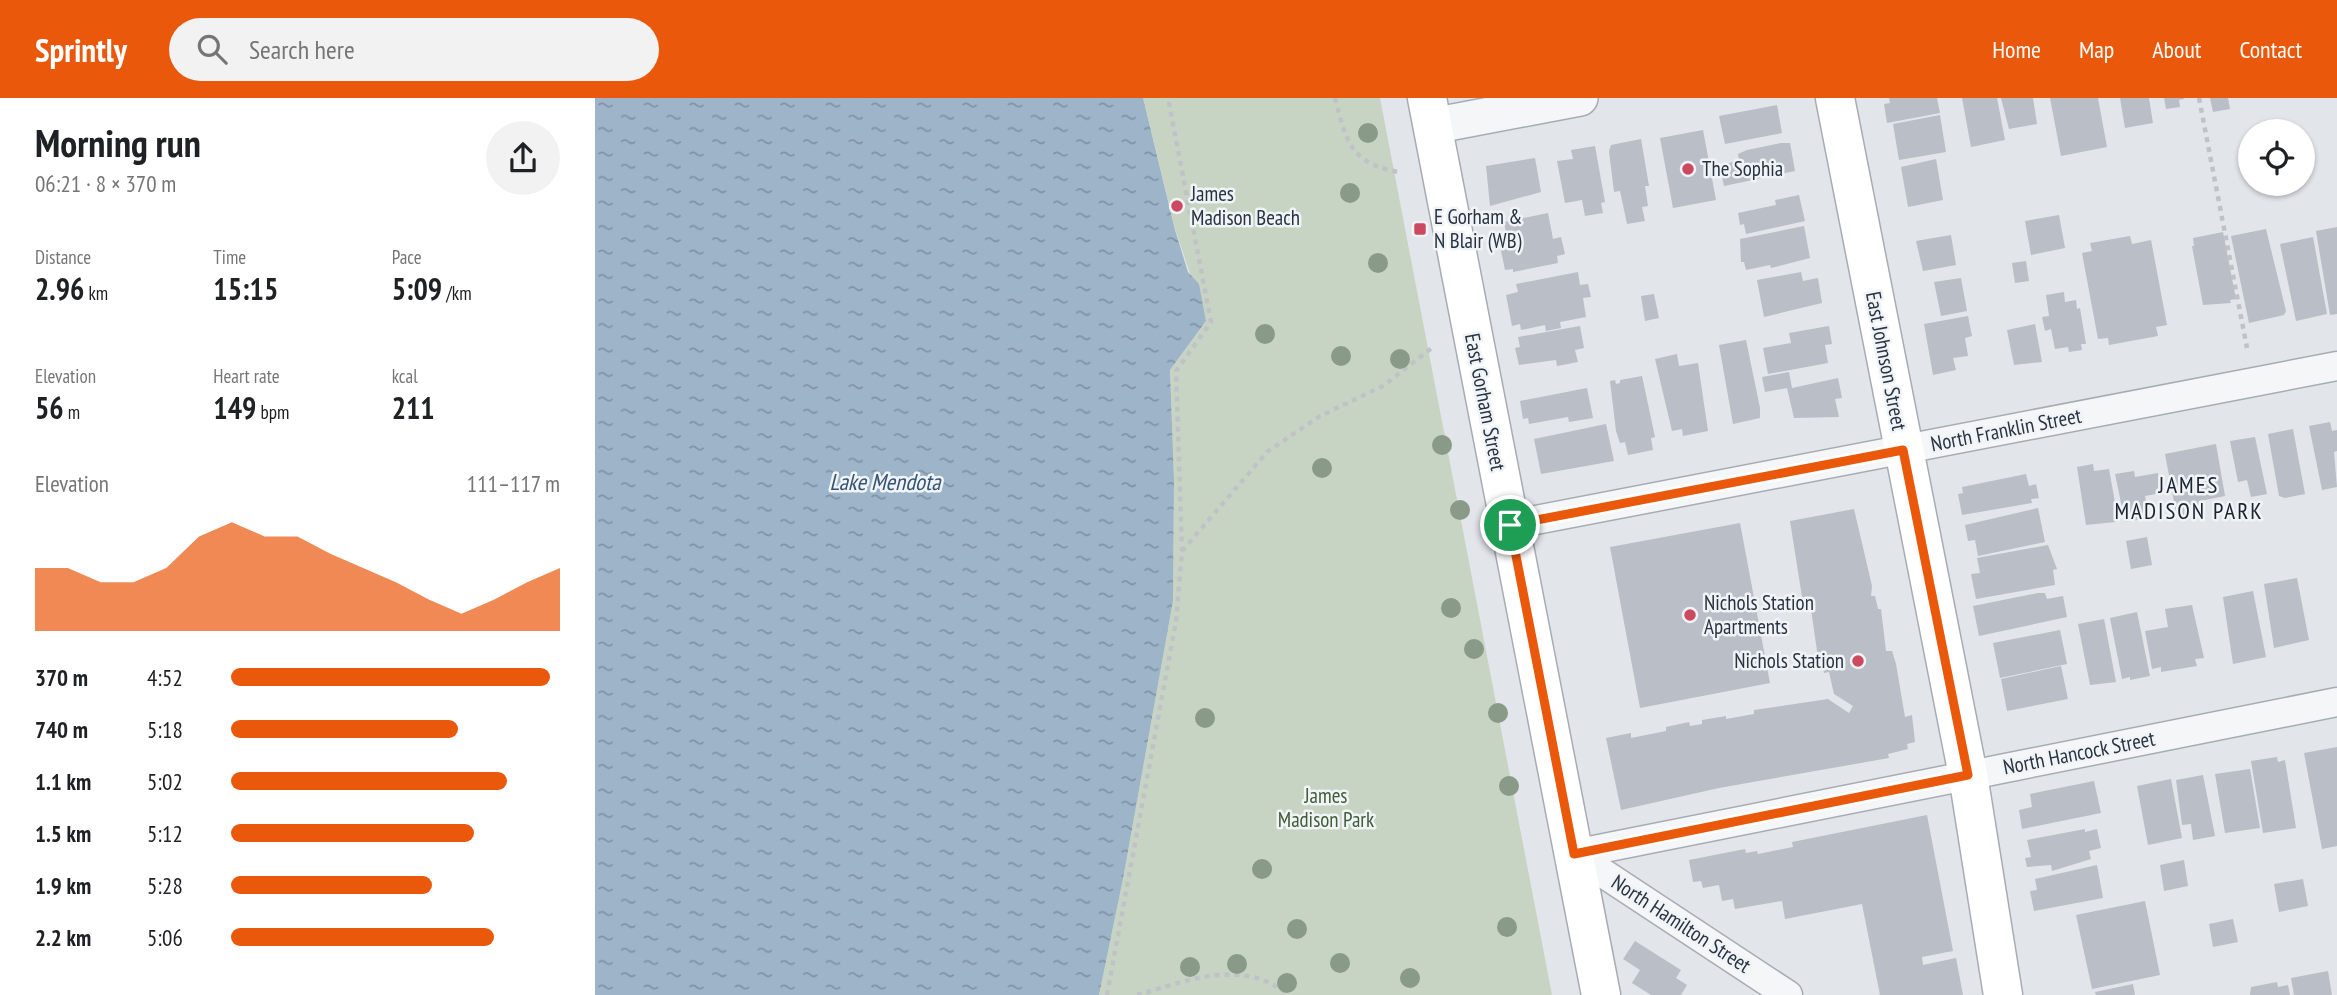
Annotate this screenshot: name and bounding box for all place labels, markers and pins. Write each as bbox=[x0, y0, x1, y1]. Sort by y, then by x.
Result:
place label: The Sophia bbox=[1702, 155, 1783, 182]
marker: The Sophia bbox=[1680, 161, 1696, 177]
place label: James Madison Beach bbox=[1190, 180, 1300, 231]
marker: James Madison Beach bbox=[1169, 198, 1185, 214]
place label: E Gorham & N Blair (WB) bbox=[1434, 203, 1522, 254]
marker: E Gorham & N Blair (WB) bbox=[1412, 221, 1428, 237]
pin bbox=[1480, 495, 1540, 555]
place label: Nichols Station Apartments bbox=[1704, 589, 1814, 640]
marker: Nichols Station Apartments bbox=[1682, 607, 1698, 623]
place label: Nichols Station bbox=[1734, 647, 1844, 674]
marker: Nichols Station bbox=[1850, 653, 1866, 669]

